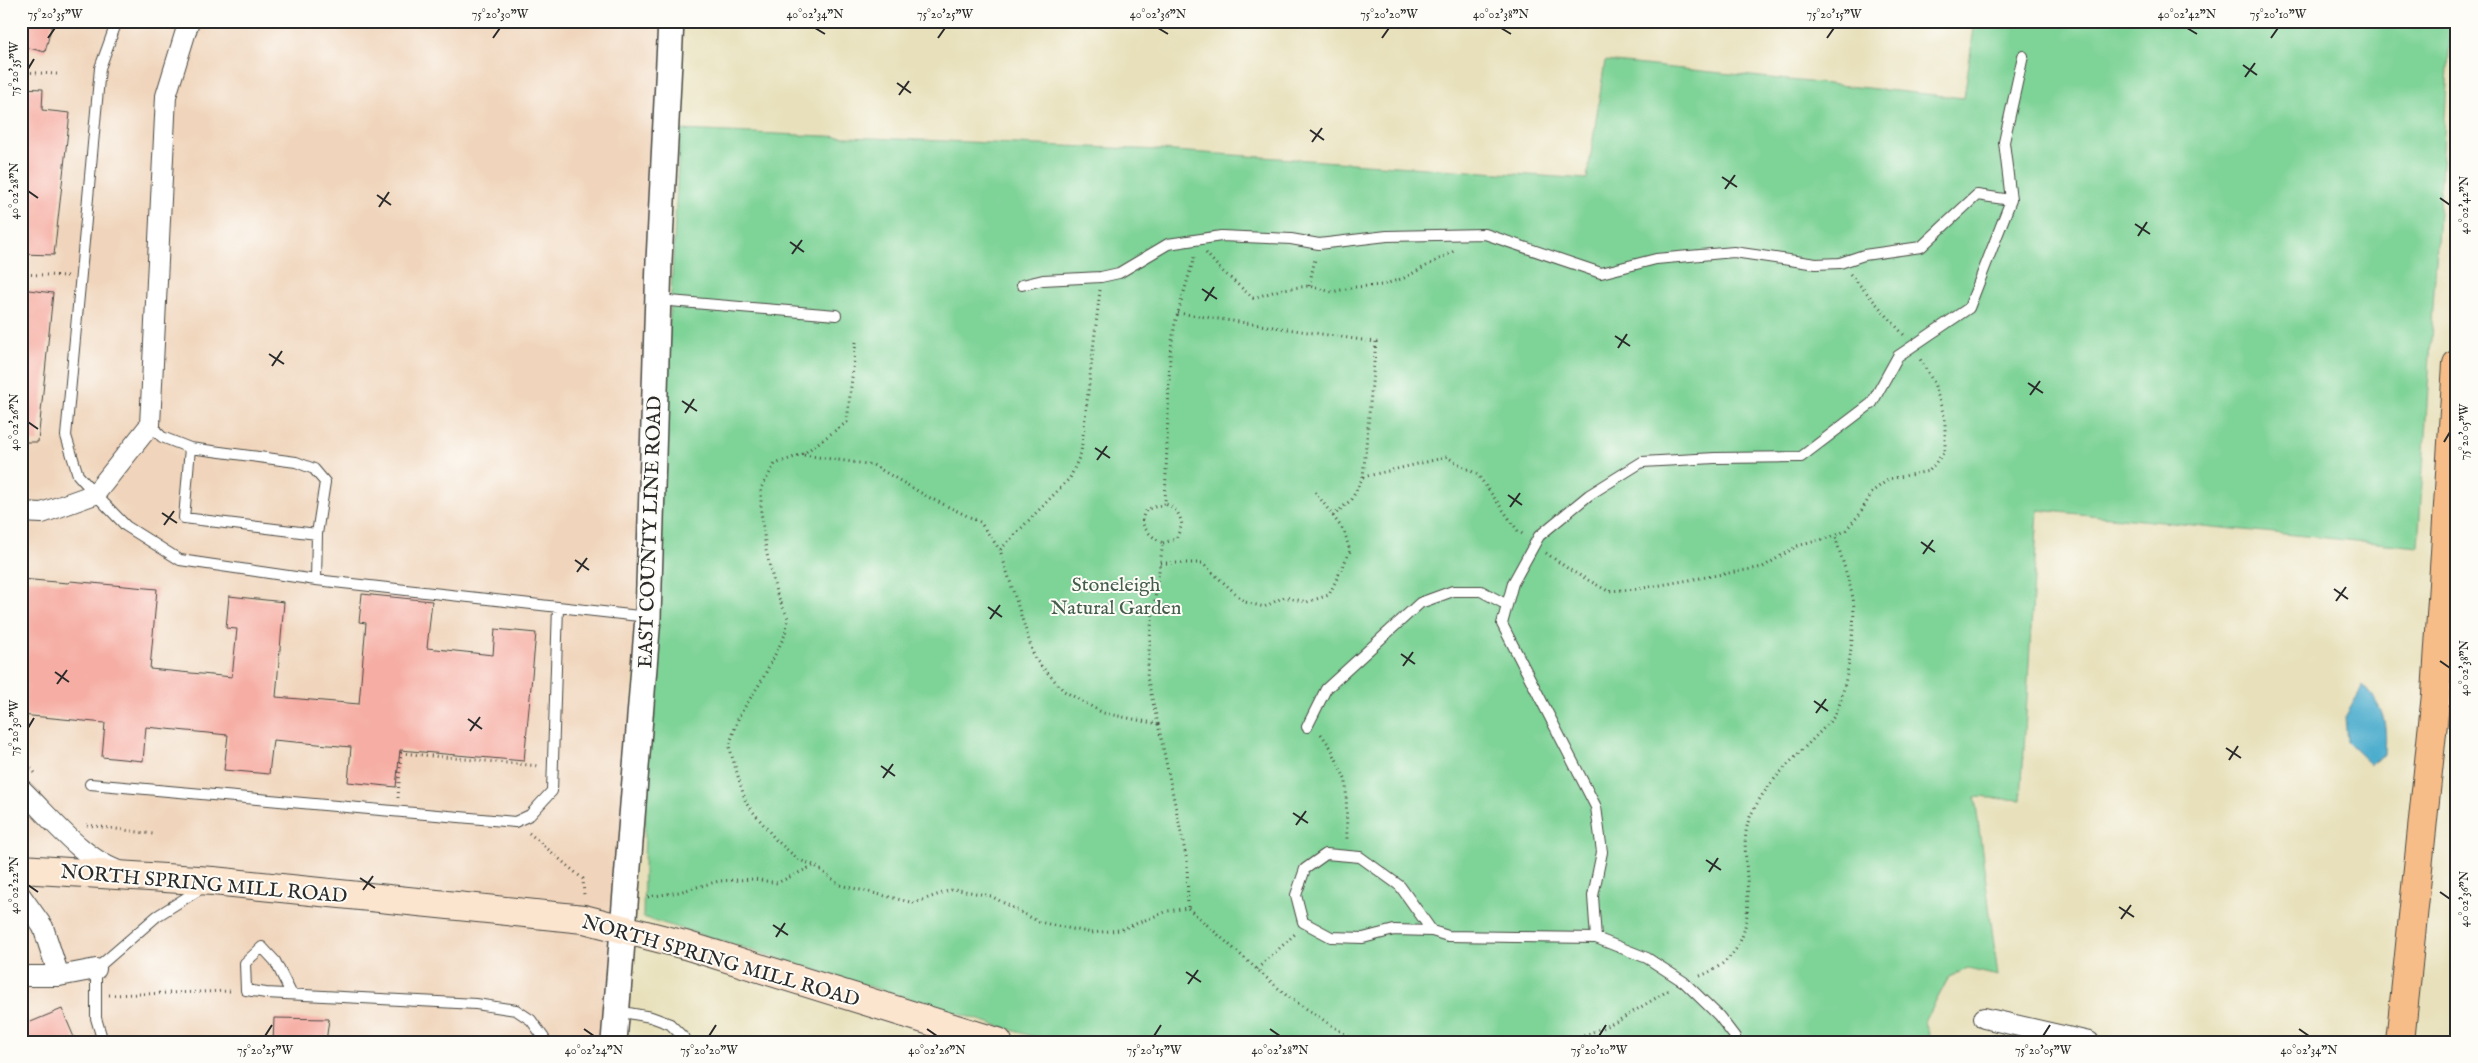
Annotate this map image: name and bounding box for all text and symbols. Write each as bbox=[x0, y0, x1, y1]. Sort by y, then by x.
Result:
text: 75°20'35"W bbox=[28, 7, 83, 22]
text: 75°20'30"W bbox=[472, 7, 529, 22]
text: 40°02'34"N bbox=[786, 7, 844, 22]
text: 75°20'25"W bbox=[917, 7, 974, 22]
text: 40°02'36"N bbox=[1130, 7, 1187, 22]
text: 75°20'20"W bbox=[1360, 7, 1418, 22]
text: 40°02'38"N bbox=[1473, 7, 1530, 22]
text: 75°20'15"W bbox=[1807, 7, 1862, 22]
text: 40°02'42"N bbox=[2158, 7, 2217, 22]
text: 75°20'10"W bbox=[2250, 7, 2307, 22]
text: 75°20'35"W bbox=[7, 41, 22, 96]
text: 40°02'28"N bbox=[7, 162, 22, 220]
text: 40°02'42"N bbox=[2457, 175, 2472, 234]
text: 40°02'26"N bbox=[7, 393, 22, 451]
street label: EAST COUNTY LINE ROAD bbox=[633, 395, 668, 669]
text: 75°20'05"W bbox=[2457, 403, 2472, 460]
park label: Stoneleigh Natural Garden bbox=[1051, 573, 1182, 621]
text: 40°02'38"N bbox=[2457, 639, 2472, 696]
text: 75°20'30"W bbox=[7, 699, 22, 756]
text: 40°02'22"N bbox=[7, 855, 22, 914]
street label: NORTH SPRING MILL ROAD bbox=[59, 859, 348, 909]
text: 40°02'36"N bbox=[2457, 870, 2472, 927]
street label: NORTH SPRING MILL ROAD bbox=[579, 910, 862, 1013]
text: 75°20'25"W bbox=[237, 1043, 294, 1058]
text: 40°02'24"N bbox=[565, 1043, 624, 1058]
text: 75°20'20"W bbox=[680, 1043, 738, 1058]
text: 40°02'26"N bbox=[908, 1043, 966, 1058]
text: 75°20'15"W bbox=[1127, 1043, 1182, 1058]
text: 40°02'28"N bbox=[1251, 1043, 1309, 1058]
text: 75°20'10"W bbox=[1571, 1043, 1628, 1058]
text: 75°20'05"W bbox=[2015, 1043, 2072, 1058]
text: 40°02'34"N bbox=[2280, 1043, 2338, 1058]

